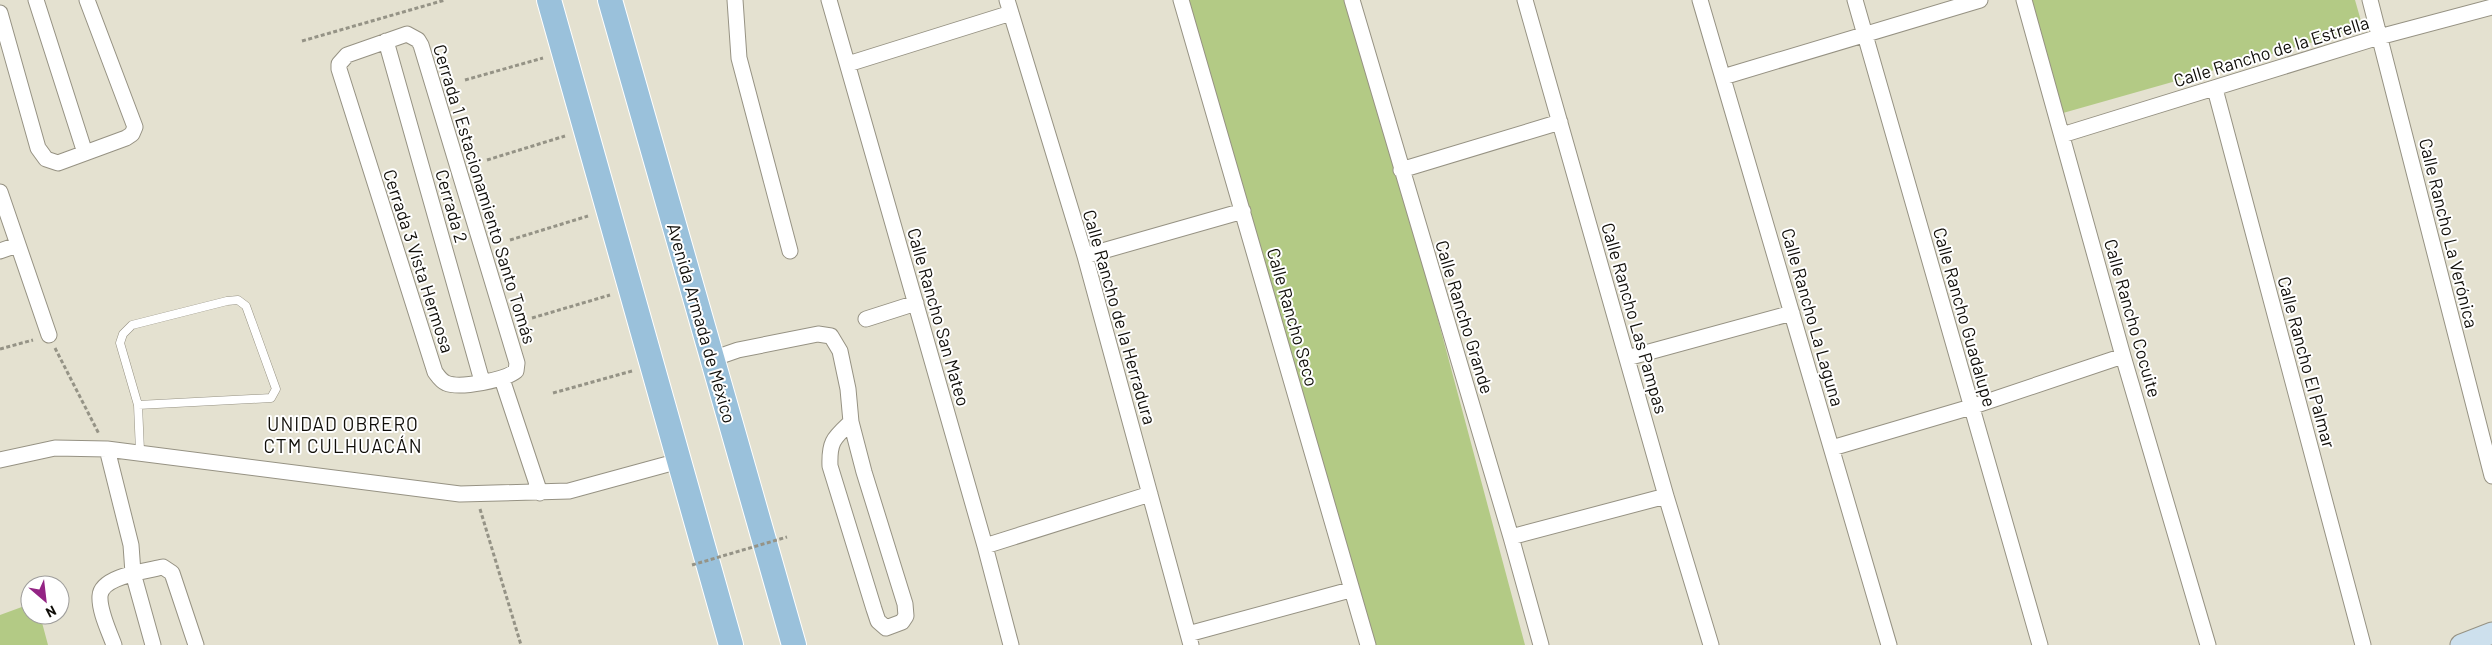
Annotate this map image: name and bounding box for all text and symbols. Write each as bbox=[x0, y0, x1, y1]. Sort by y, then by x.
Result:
street label: Calle Rancho de la Estrella bbox=[2171, 11, 2371, 91]
street label: Cerrada 1 Estacionamiento Santo Tomás bbox=[429, 41, 541, 347]
street label: Calle Rancho La Verónica bbox=[2415, 136, 2483, 330]
street label: Cerrada 3 Vista Hermosa bbox=[379, 166, 459, 356]
street label: Cerrada 2 bbox=[431, 167, 473, 245]
street label: Calle Rancho de la Herradura bbox=[1079, 207, 1161, 427]
street label: Calle Rancho Las Pampas bbox=[1597, 220, 1673, 416]
street label: Avenida Armada de México bbox=[663, 221, 741, 425]
street label: Calle Rancho San Mateo bbox=[903, 225, 975, 409]
street label: Calle Rancho La Laguna bbox=[1777, 225, 1849, 409]
street label: Calle Rancho Guadalupe bbox=[1929, 225, 2001, 409]
street label: Calle Rancho Cocuite bbox=[2100, 236, 2166, 400]
street label: Calle Rancho Grande bbox=[1431, 238, 1499, 396]
street label: Calle Rancho Seco bbox=[1263, 245, 1323, 389]
street label: Calle Rancho El Palmar bbox=[2273, 274, 2341, 451]
district label: UNIDAD OBRERO CTM CULHUACÁN bbox=[264, 412, 422, 457]
north arrow bbox=[20, 575, 70, 625]
text: N bbox=[43, 602, 59, 622]

